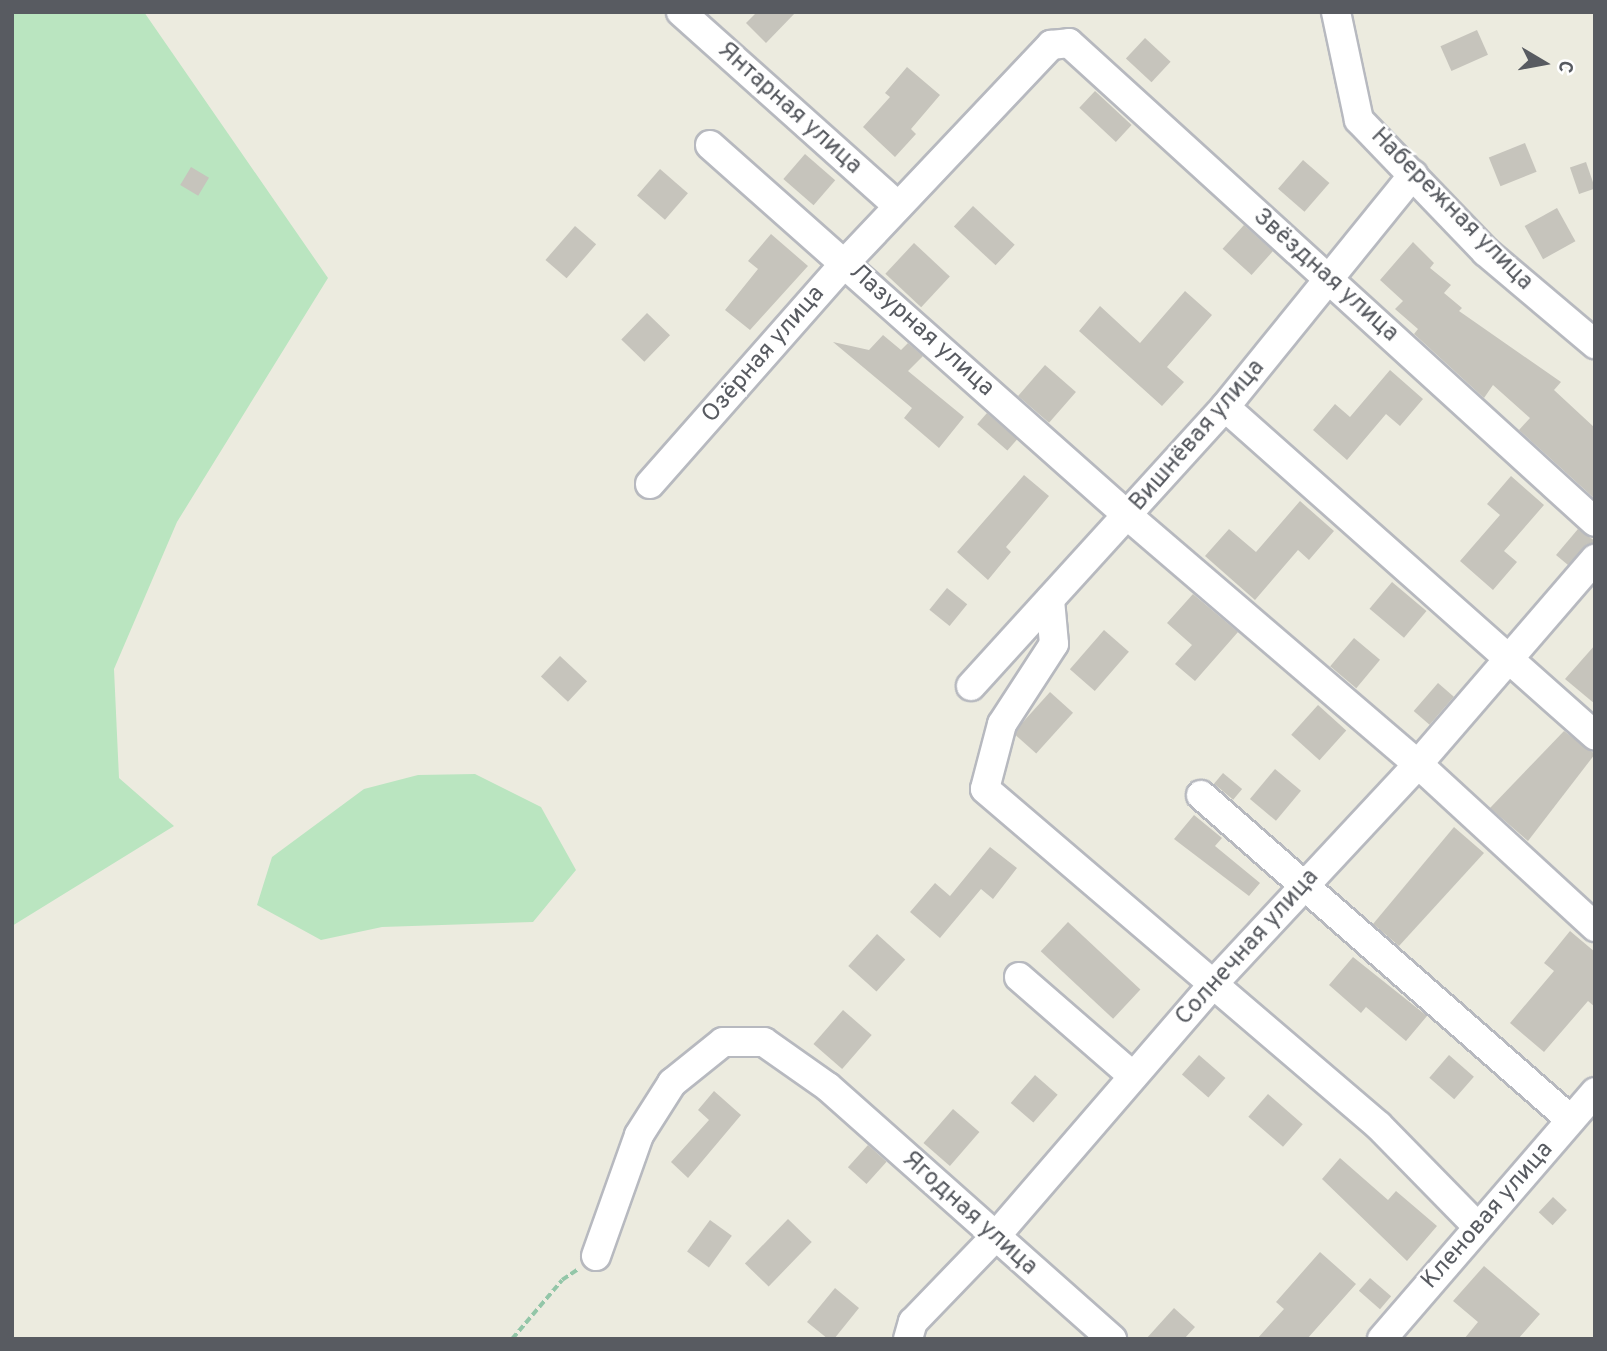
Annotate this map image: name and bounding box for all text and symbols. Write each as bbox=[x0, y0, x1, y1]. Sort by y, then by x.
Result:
north arrow bbox=[1509, 28, 1579, 98]
street label: Янтарная улица bbox=[711, 37, 867, 181]
text: С bbox=[1552, 59, 1578, 75]
street label: Набережная улица bbox=[1364, 123, 1538, 297]
street label: Звёздная улица bbox=[1246, 203, 1404, 349]
street label: Лазурная улица bbox=[843, 258, 999, 404]
street label: Озёрная улица bbox=[697, 281, 831, 429]
street label: Вишнёвая улица bbox=[1124, 354, 1272, 518]
street label: Солнечная улица bbox=[1170, 864, 1326, 1032]
street label: Кленовая улица bbox=[1416, 1136, 1560, 1296]
street label: Ягодная улица bbox=[895, 1146, 1043, 1282]

